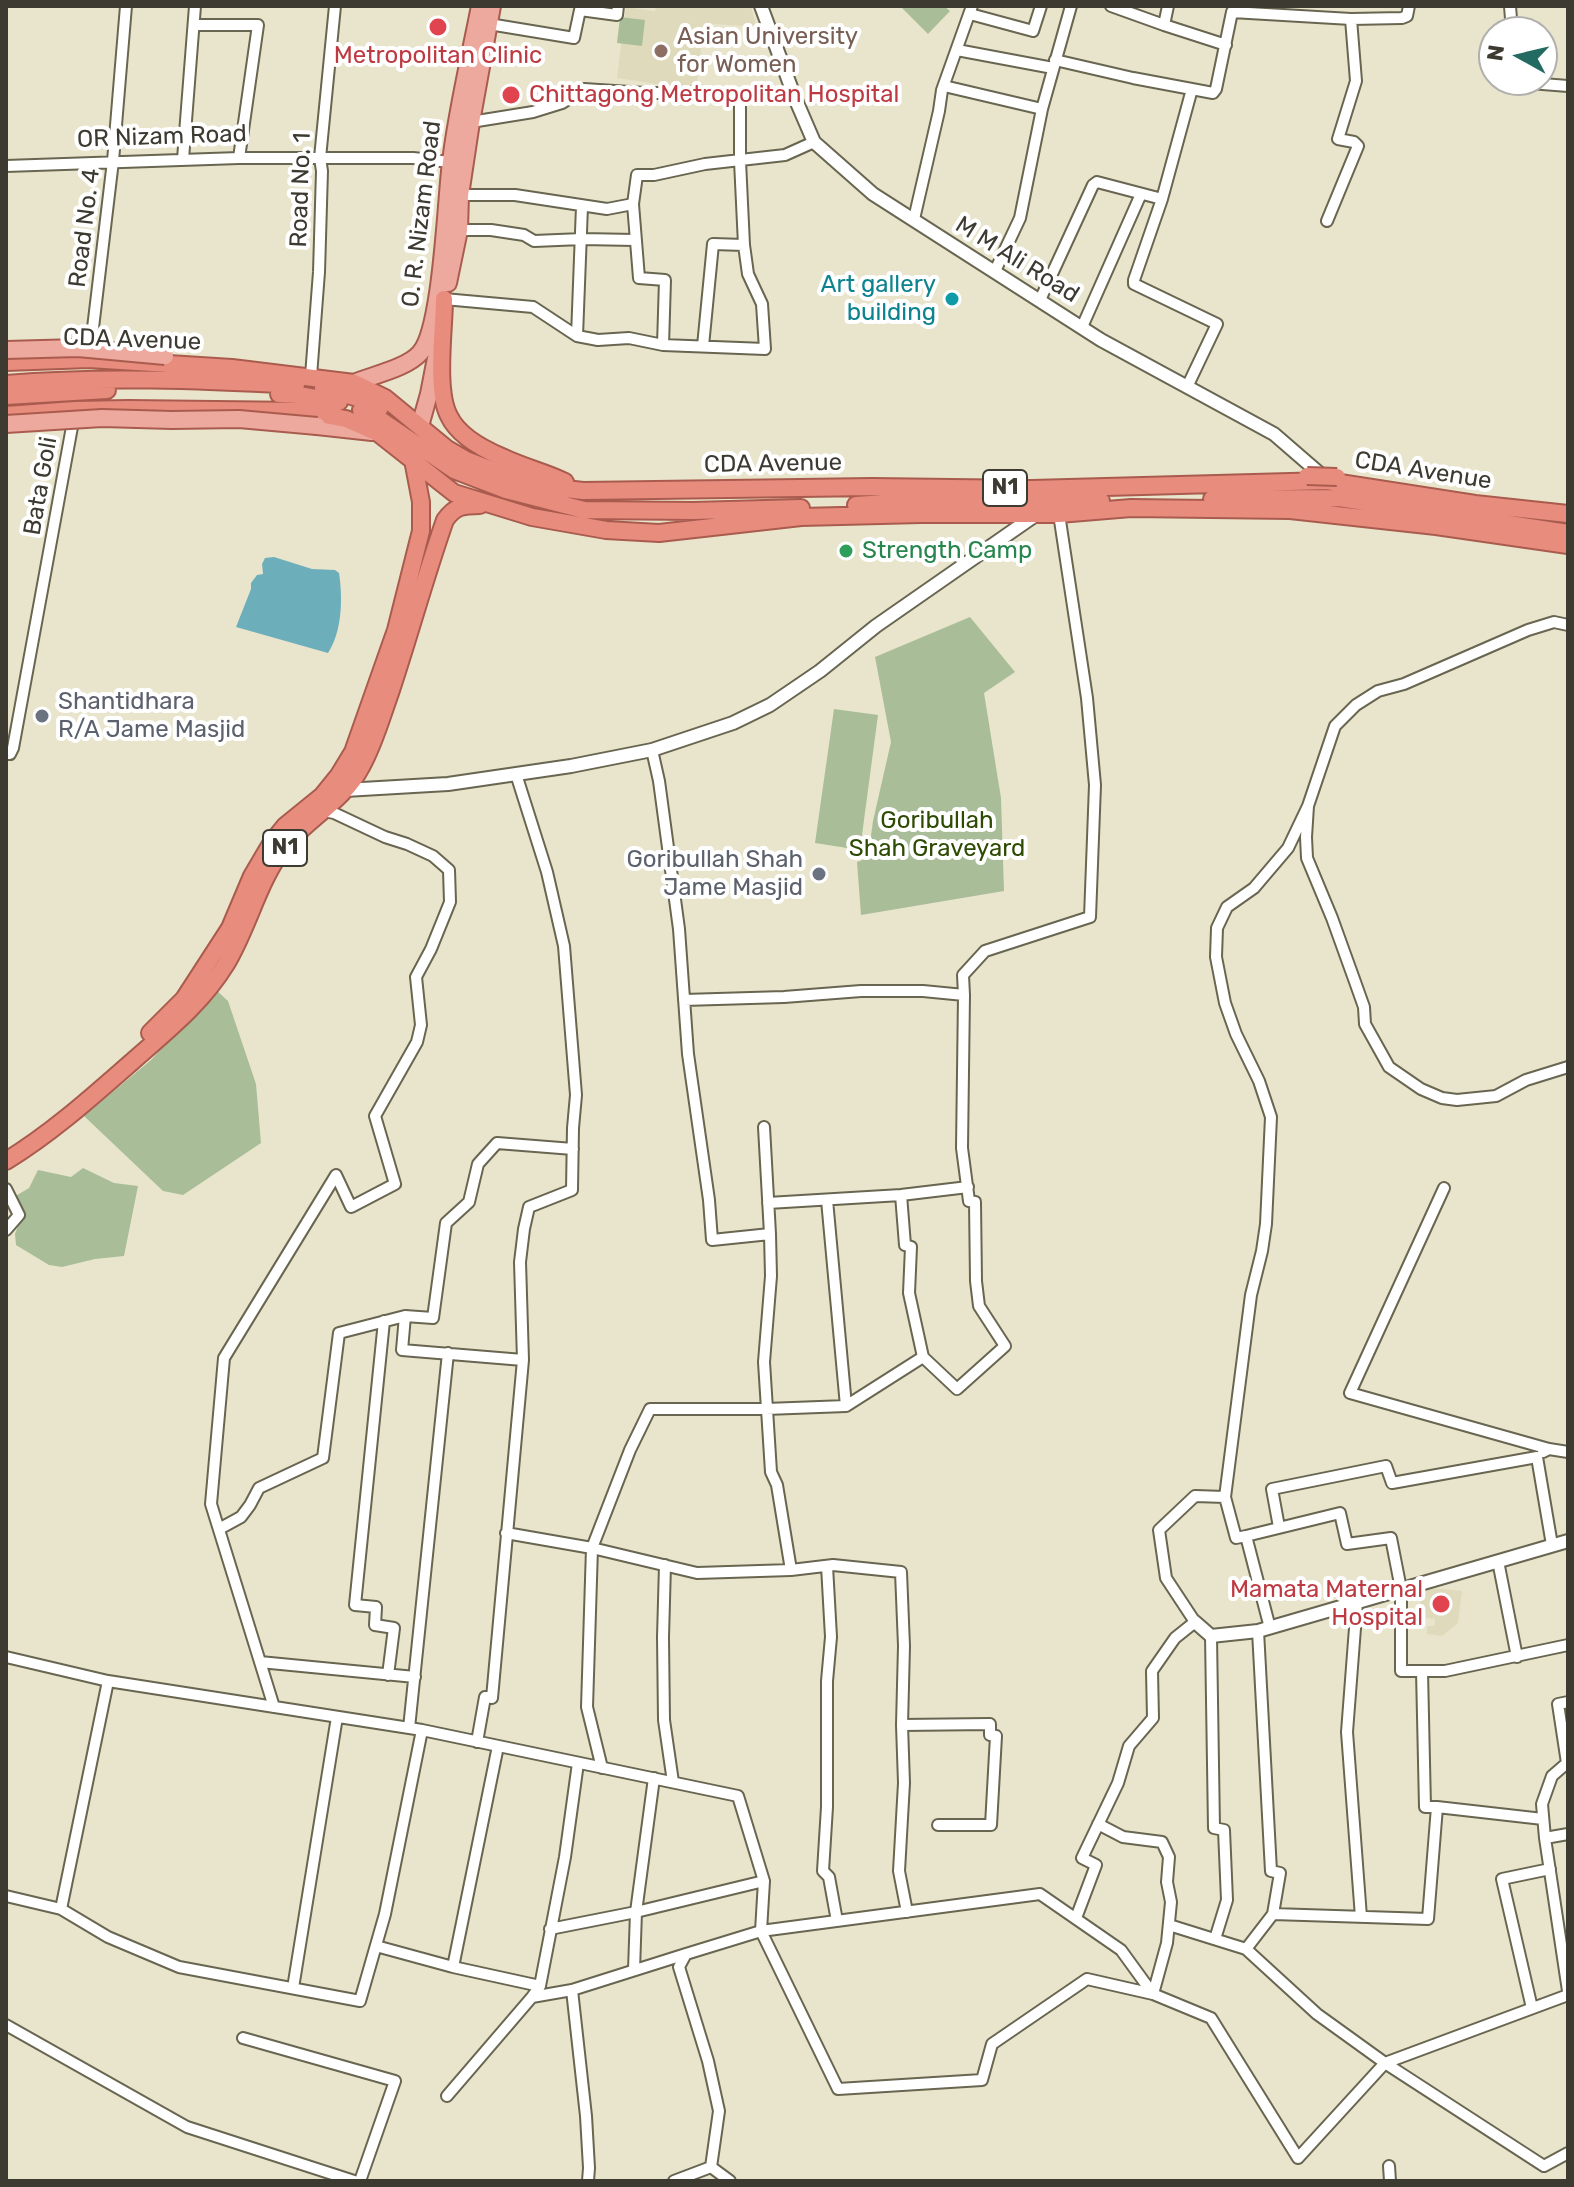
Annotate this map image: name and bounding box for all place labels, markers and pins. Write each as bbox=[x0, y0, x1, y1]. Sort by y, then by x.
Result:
marker: Metropolitan Clinic bbox=[427, 16, 449, 38]
place label: Asian University for Women bbox=[677, 23, 858, 79]
place label: Metropolitan Clinic bbox=[334, 42, 542, 70]
marker: Asian University for Women bbox=[652, 42, 670, 60]
place label: Chittagong Metropolitan Hospital bbox=[529, 81, 899, 109]
marker: Chittagong Metropolitan Hospital bbox=[500, 84, 522, 106]
place label: Art gallery building bbox=[820, 271, 936, 327]
marker: Art gallery building bbox=[943, 290, 961, 308]
place label: Strength Camp bbox=[862, 537, 1032, 565]
marker: Strength Camp bbox=[837, 542, 855, 560]
place label: Shantidhara R/A Jame Masjid bbox=[58, 688, 245, 744]
marker: Shantidhara R/A Jame Masjid bbox=[33, 707, 51, 725]
place label: Goribullah Shah Jame Masjid bbox=[626, 846, 803, 902]
marker: Goribullah Shah Jame Masjid bbox=[810, 865, 828, 883]
place label: Mamata Maternal Hospital bbox=[1230, 1576, 1423, 1632]
marker: Mamata Maternal Hospital bbox=[1430, 1593, 1452, 1615]

